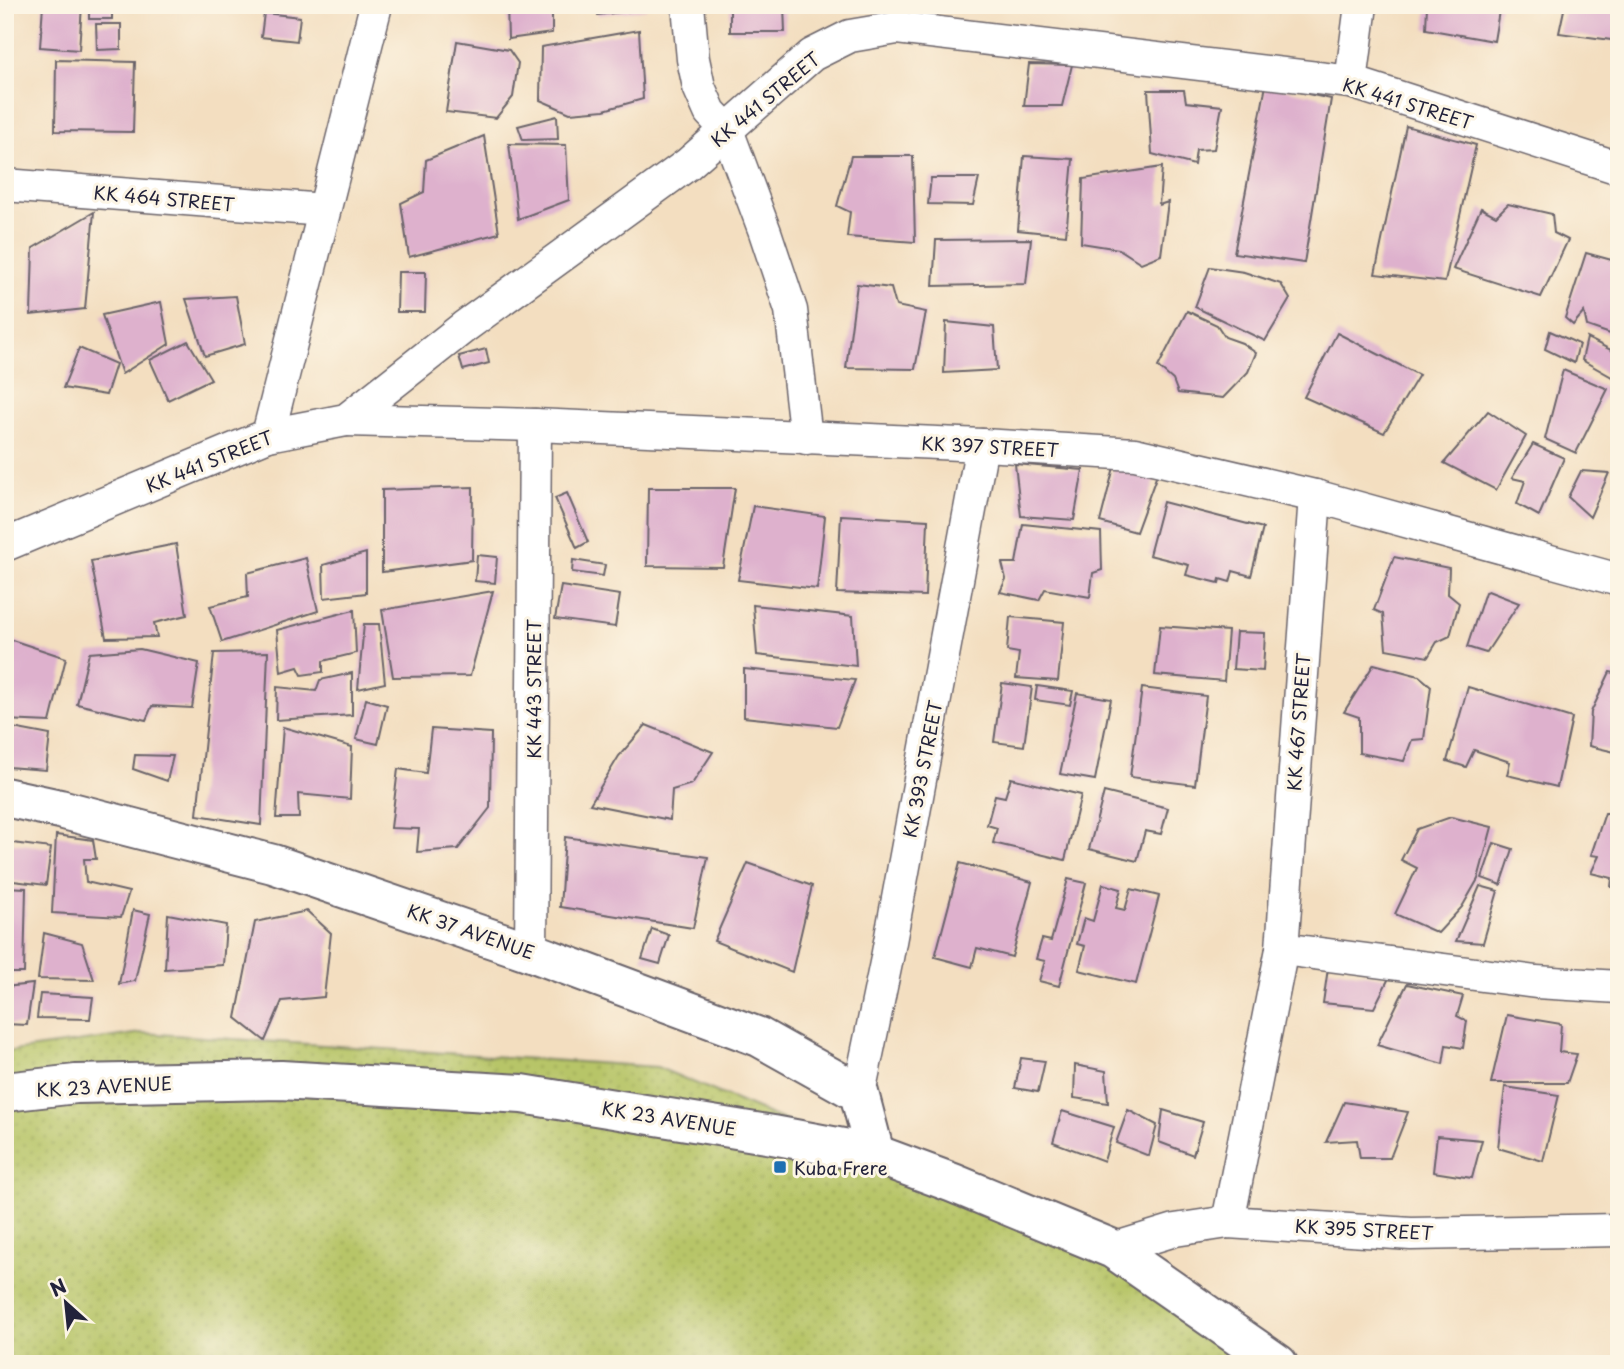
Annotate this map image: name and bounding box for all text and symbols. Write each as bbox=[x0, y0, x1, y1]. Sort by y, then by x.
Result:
street label: KK 441 STREET bbox=[705, 45, 826, 153]
street label: KK 441 STREET bbox=[1339, 70, 1477, 136]
street label: KK 464 STREET bbox=[92, 178, 236, 218]
street label: KK 441 STREET bbox=[141, 423, 277, 499]
street label: KK 397 STREET bbox=[921, 429, 1060, 463]
street label: KK 443 STREET bbox=[520, 619, 547, 759]
street label: KK 467 STREET bbox=[1280, 651, 1316, 792]
street label: KK 393 STREET bbox=[895, 698, 949, 840]
street label: KK 37 AVENUE bbox=[404, 897, 538, 965]
street label: KK 23 AVENUE bbox=[35, 1069, 173, 1103]
street label: KK 23 AVENUE bbox=[600, 1094, 738, 1142]
place label: Kuba Frere bbox=[794, 1154, 888, 1181]
marker: Kuba Frere bbox=[772, 1159, 788, 1175]
street label: KK 395 STREET bbox=[1294, 1212, 1434, 1246]
north arrow bbox=[32, 1268, 102, 1338]
text: N bbox=[45, 1271, 71, 1303]

